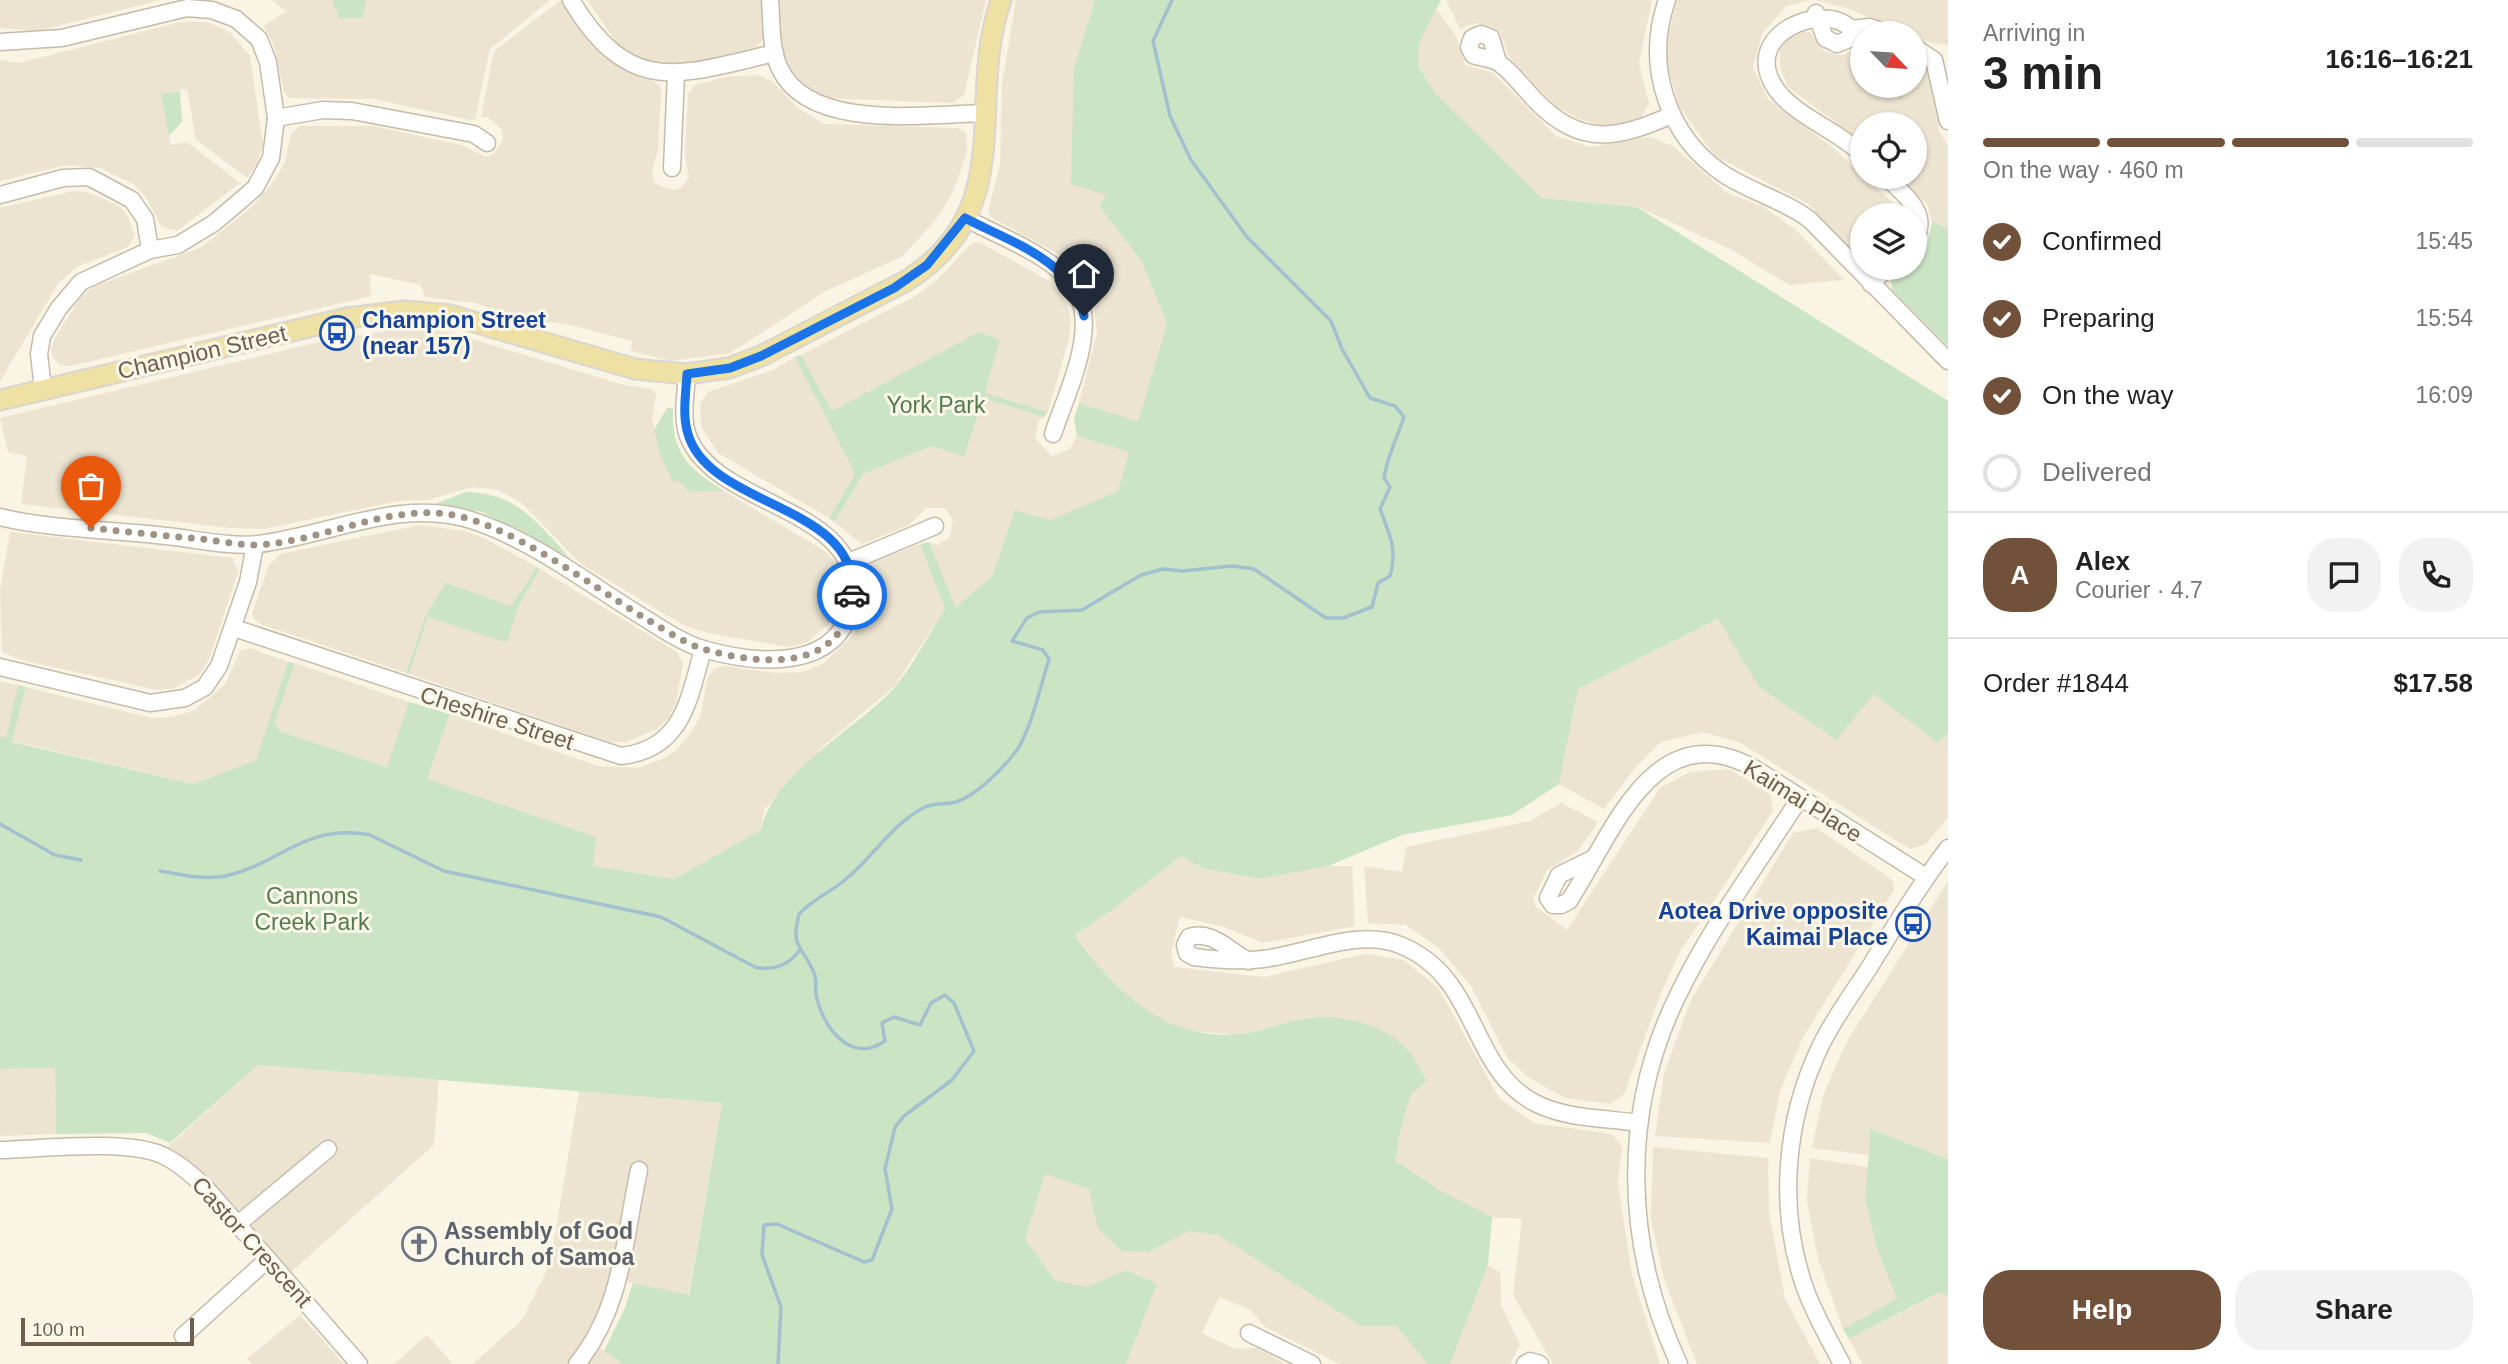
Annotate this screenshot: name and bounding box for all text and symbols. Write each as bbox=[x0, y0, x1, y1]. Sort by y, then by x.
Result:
text: Arriving in bbox=[1983, 20, 2085, 46]
north arrow bbox=[1850, 21, 1927, 98]
map controls bbox=[1850, 21, 1927, 280]
text: 16:16–16:21 bbox=[2326, 44, 2473, 74]
text: 3 min bbox=[1983, 47, 2103, 99]
button: locate bbox=[1850, 112, 1927, 189]
text: On the way · 460 m bbox=[1983, 157, 2184, 183]
button: layers bbox=[1850, 203, 1927, 280]
icon: check bbox=[1983, 223, 2021, 261]
text: Confirmed bbox=[2042, 226, 2162, 256]
text: 15:45 bbox=[2415, 228, 2473, 254]
pin bbox=[1054, 244, 1114, 316]
icon: home bbox=[1065, 255, 1103, 293]
icon: check bbox=[1983, 300, 2021, 338]
text: Preparing bbox=[2042, 303, 2155, 333]
text: 15:54 bbox=[2415, 305, 2473, 331]
place label: Champion Street (near 157) bbox=[362, 307, 546, 359]
bus stop icon: Champion Street (near 157) bbox=[318, 314, 356, 352]
street label: Champion Street bbox=[115, 320, 290, 384]
icon: check bbox=[1983, 377, 2021, 415]
text: On the way bbox=[2042, 380, 2174, 410]
text: 16:09 bbox=[2415, 382, 2473, 408]
park label: York Park bbox=[887, 392, 986, 418]
pin bbox=[61, 456, 121, 528]
text: Delivered bbox=[2042, 457, 2152, 487]
icon: bag bbox=[72, 467, 110, 505]
button: chat bbox=[2307, 538, 2381, 612]
button: phone bbox=[2399, 538, 2473, 612]
text: Alex bbox=[2075, 546, 2130, 576]
courier bbox=[817, 560, 887, 630]
text: A bbox=[2011, 560, 2029, 590]
icon: car bbox=[833, 576, 871, 614]
text: Courier · 4.7 bbox=[2075, 577, 2203, 603]
text: Order #1844 bbox=[1983, 668, 2129, 698]
text: $17.58 bbox=[2393, 668, 2473, 698]
street label: Cheshire Street bbox=[417, 681, 578, 755]
street label: Kaimai Place bbox=[1739, 754, 1867, 848]
park label: Cannons Creek Park bbox=[254, 883, 370, 935]
place label: Aotea Drive opposite Kaimai Place bbox=[1658, 898, 1888, 950]
bus stop icon: Aotea Drive opposite Kaimai Place bbox=[1894, 905, 1932, 943]
street label: Castor Crescent bbox=[187, 1172, 318, 1313]
place label: Assembly of God Church of Samoa bbox=[444, 1218, 635, 1270]
church icon: Assembly of God Church of Samoa bbox=[400, 1225, 438, 1263]
button: Help bbox=[1983, 1270, 2221, 1350]
button: Share bbox=[2235, 1270, 2473, 1350]
scale bar bbox=[21, 1315, 194, 1347]
text: 100 m bbox=[32, 1319, 85, 1340]

